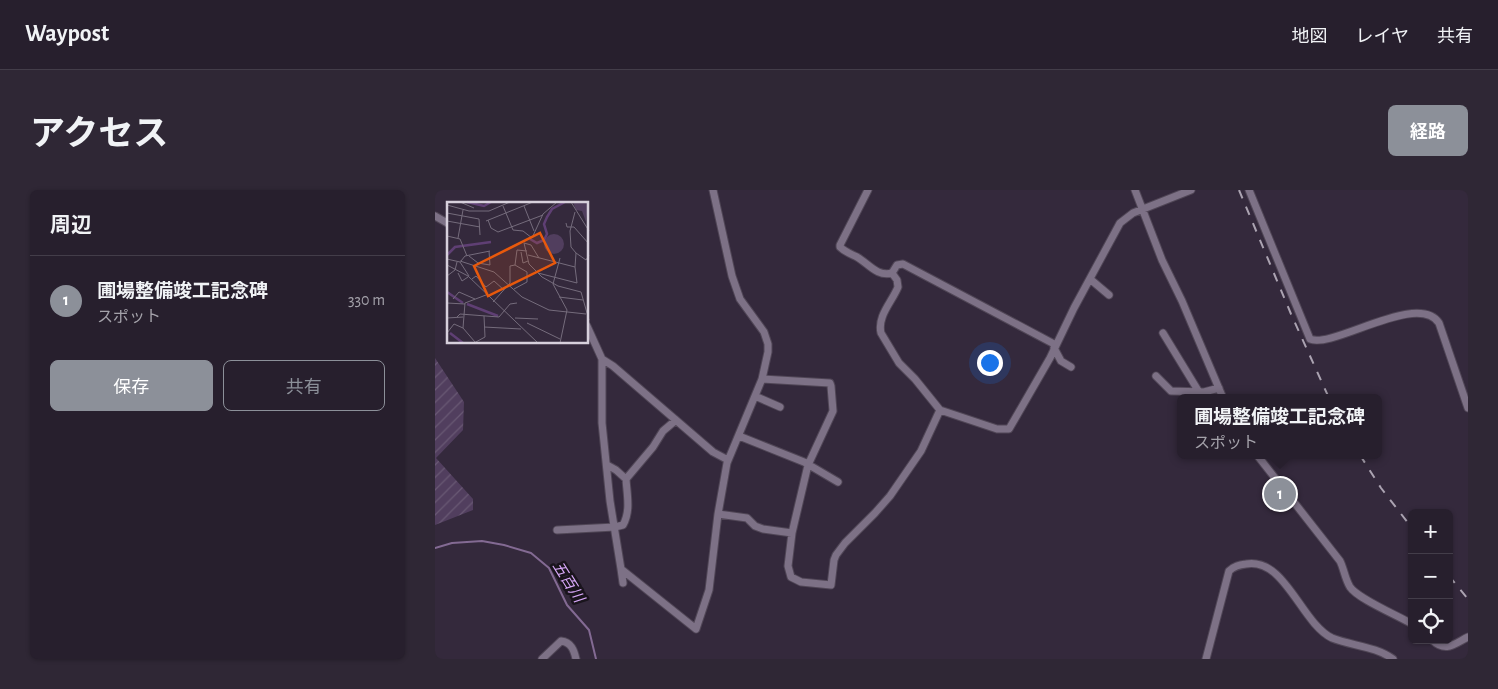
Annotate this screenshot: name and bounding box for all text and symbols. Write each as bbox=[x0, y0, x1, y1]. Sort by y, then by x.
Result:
text: Waypost bbox=[25, 22, 109, 46]
text: 地図 bbox=[1292, 28, 1328, 46]
text: レイヤ bbox=[1356, 28, 1409, 46]
text: 共有 bbox=[1437, 28, 1473, 46]
button: 経路 bbox=[1388, 105, 1468, 156]
text: アクセス bbox=[30, 117, 168, 152]
inset map bbox=[447, 202, 589, 344]
text: 周辺 bbox=[50, 215, 92, 236]
text: 圃場整備竣工記念碑 bbox=[97, 282, 268, 301]
text: 1 bbox=[63, 292, 69, 308]
text: 330 m bbox=[348, 292, 385, 308]
text: スポット bbox=[97, 309, 161, 325]
your location bbox=[977, 350, 1003, 376]
button: 保存 bbox=[50, 360, 213, 411]
button: 共有 bbox=[223, 360, 385, 411]
popup bbox=[1177, 394, 1382, 459]
text: 圃場整備竣工記念碑 bbox=[1194, 408, 1365, 427]
text: スポット bbox=[1194, 435, 1258, 451]
pin: 1 bbox=[1264, 475, 1296, 513]
map controls bbox=[1408, 509, 1453, 644]
button: + bbox=[1408, 509, 1453, 554]
button: − bbox=[1408, 554, 1453, 599]
water label: 五百川 bbox=[550, 559, 587, 607]
button: locate bbox=[1408, 599, 1453, 644]

